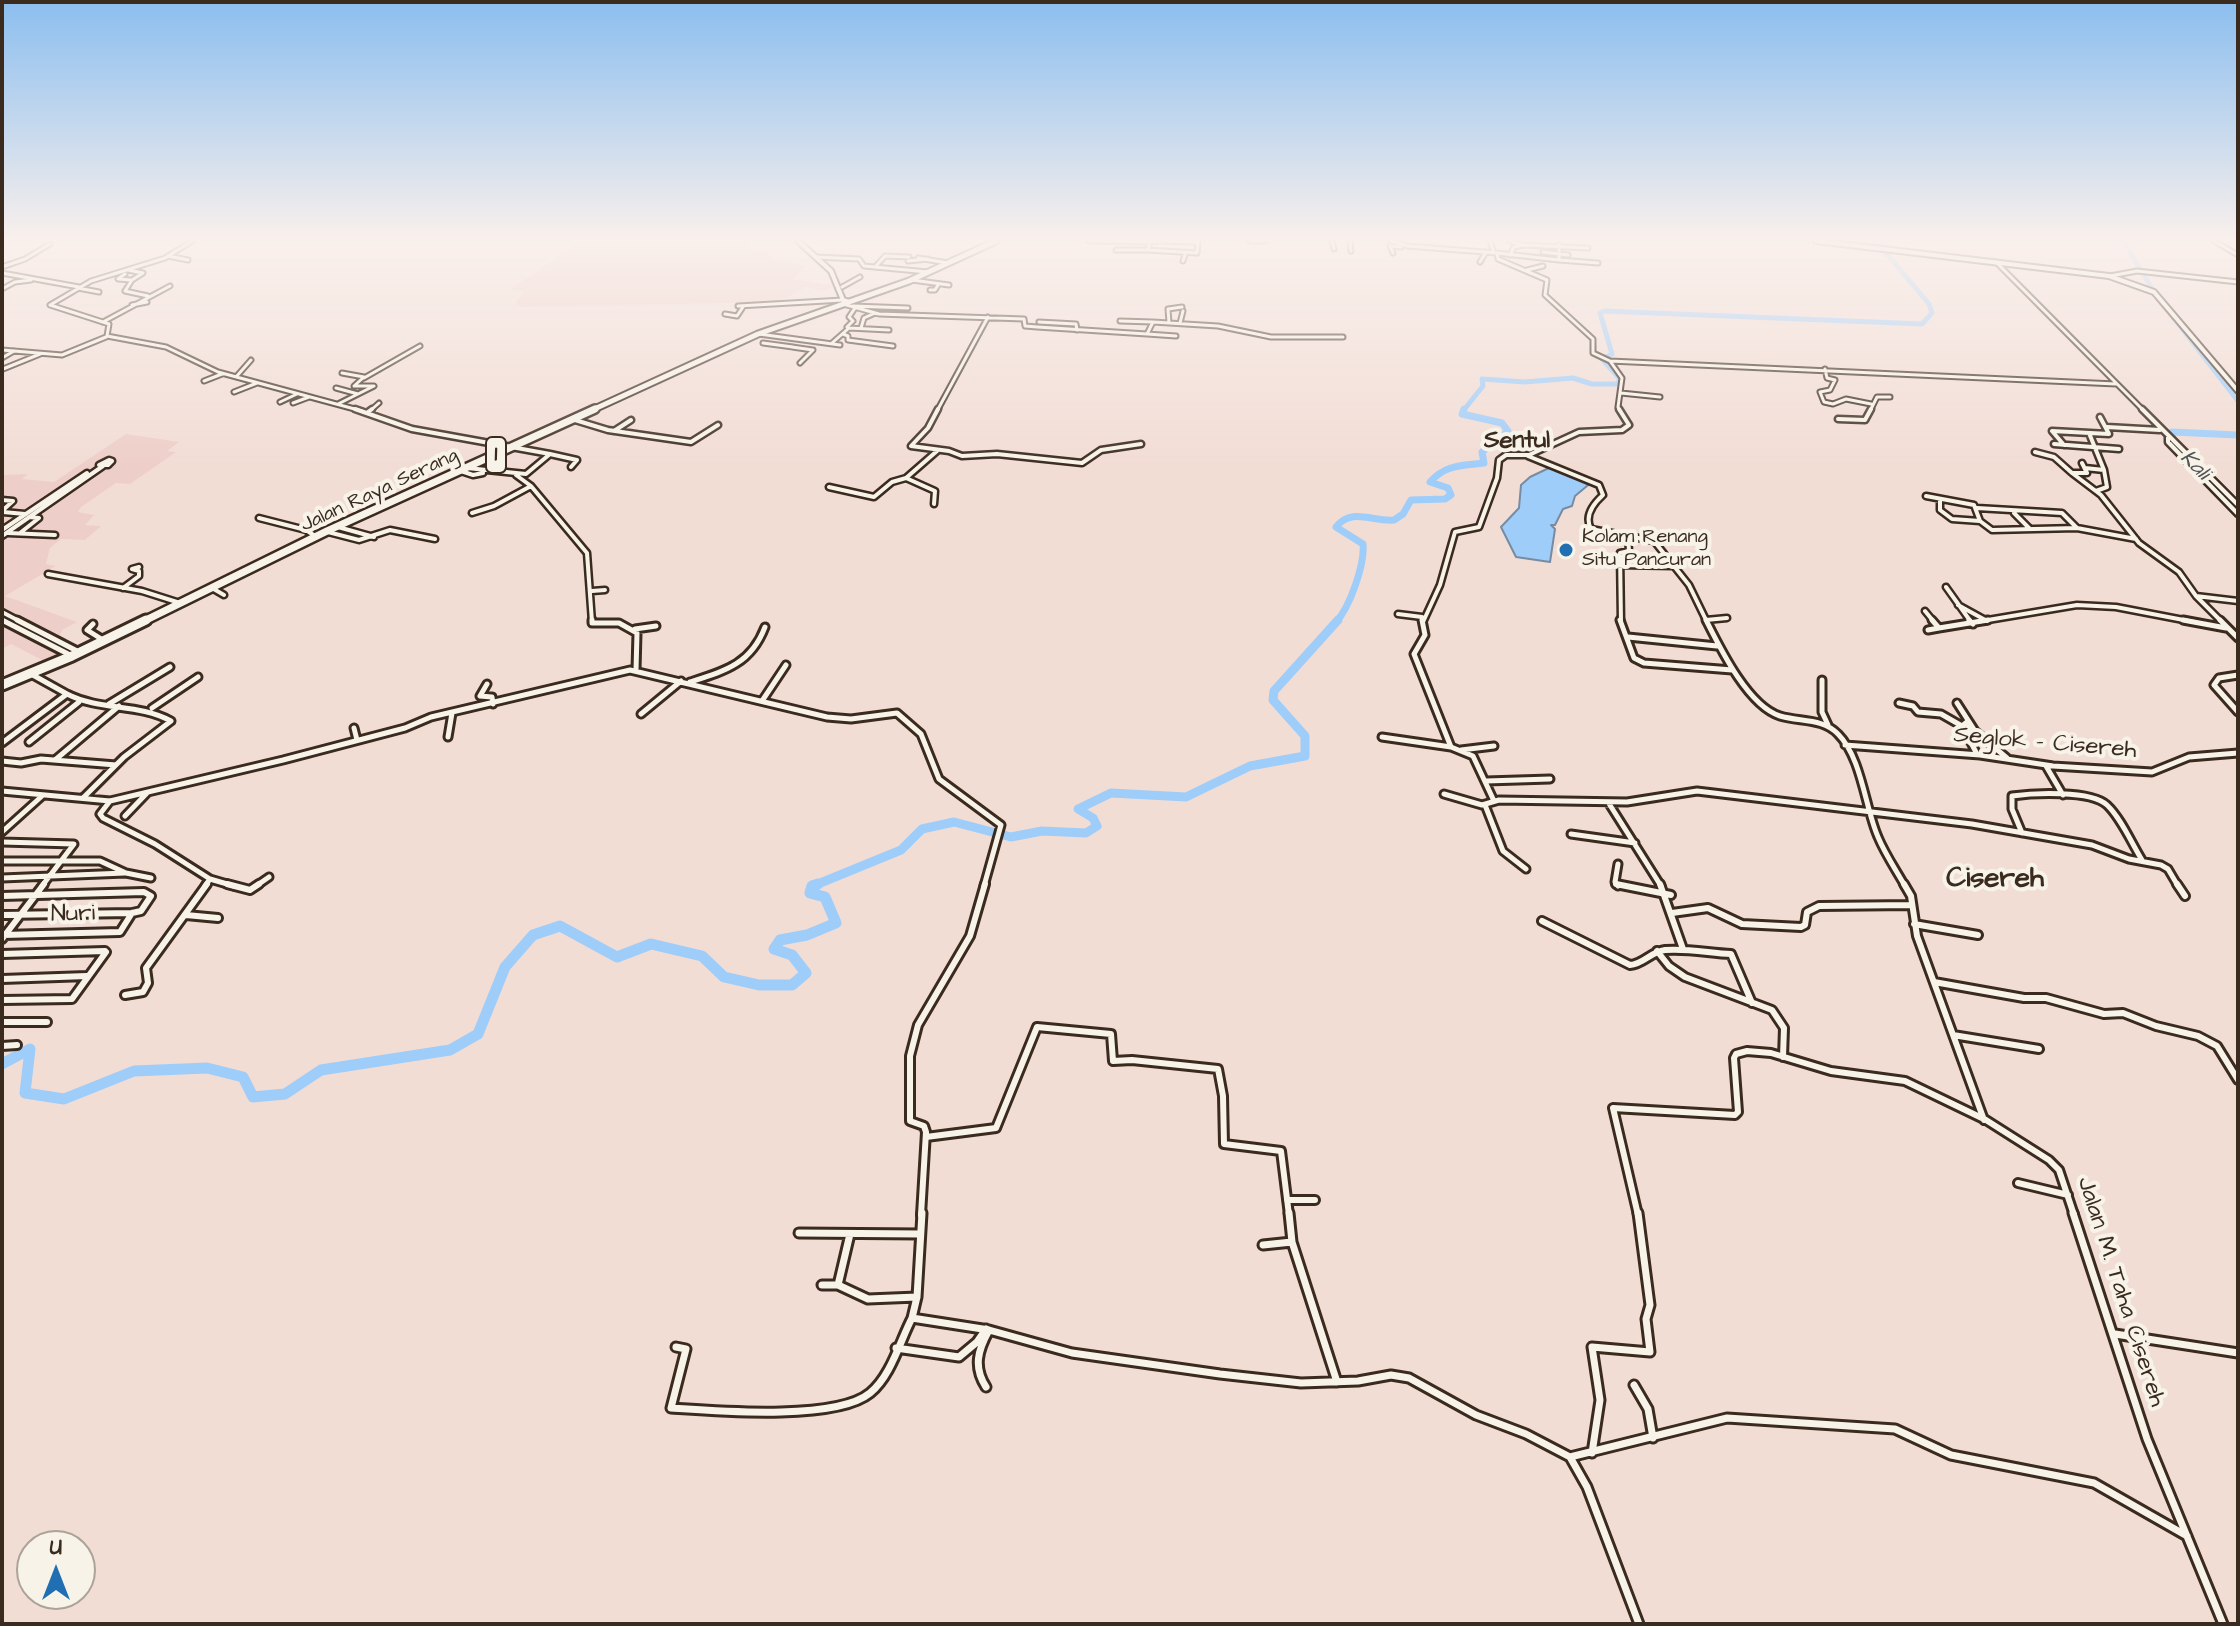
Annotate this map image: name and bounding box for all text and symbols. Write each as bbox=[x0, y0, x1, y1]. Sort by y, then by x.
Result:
district label: Sentul bbox=[1484, 428, 1550, 456]
road number: 1 bbox=[486, 437, 506, 473]
street label: Jalan Raya Serang bbox=[297, 444, 463, 538]
water label: Kali bbox=[2174, 446, 2214, 486]
place label: Kolam Renang Situ Pancuran bbox=[1582, 526, 1711, 573]
marker: Kolam Renang Situ Pancuran bbox=[1557, 541, 1575, 559]
street label: Seglok - Cisereh bbox=[1952, 722, 2138, 766]
district label: Cisereh bbox=[1946, 863, 2044, 897]
street label: Nuri bbox=[51, 900, 95, 930]
street label: Jalan M. Taha Cisereh bbox=[2069, 1173, 2171, 1411]
north arrow bbox=[16, 1530, 96, 1610]
text: U bbox=[50, 1532, 62, 1563]

